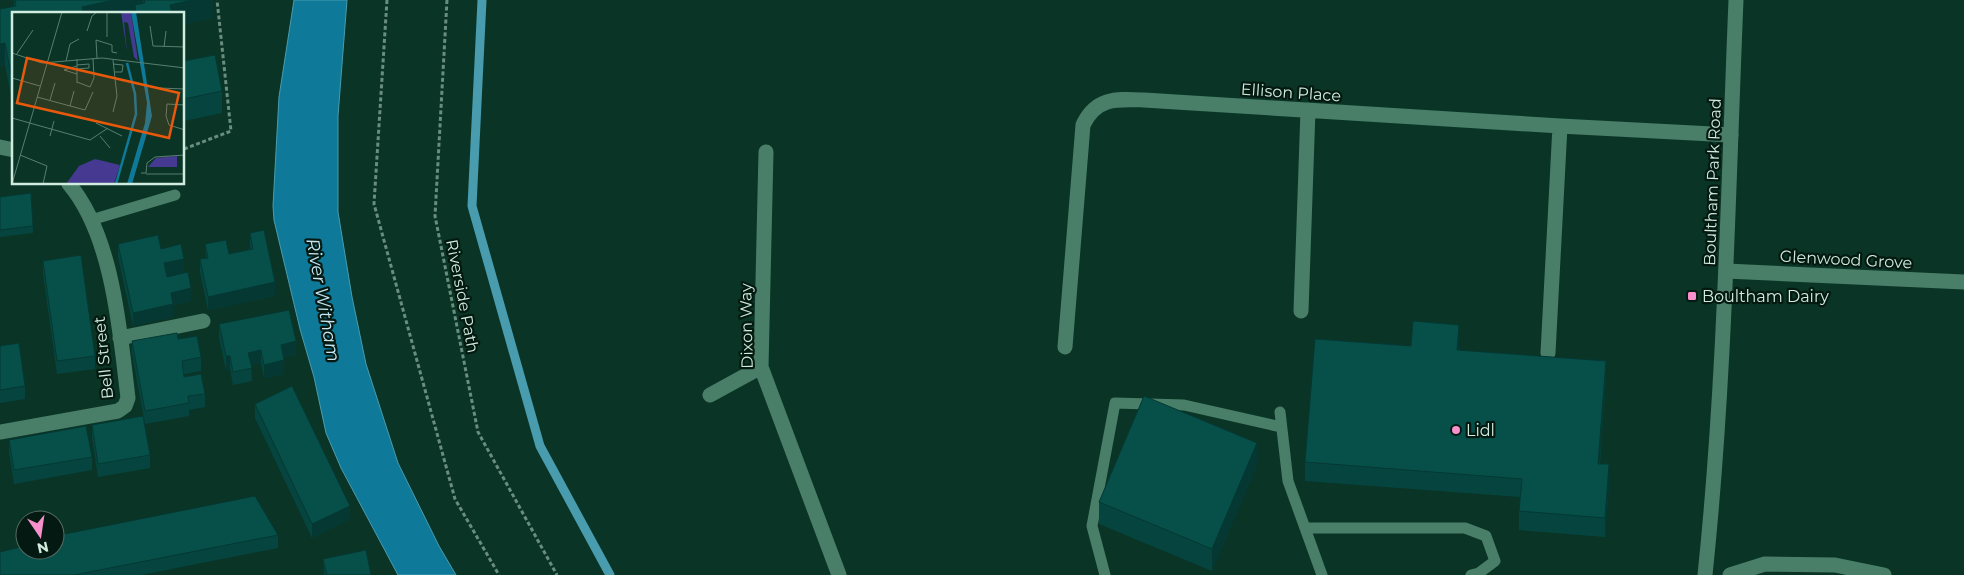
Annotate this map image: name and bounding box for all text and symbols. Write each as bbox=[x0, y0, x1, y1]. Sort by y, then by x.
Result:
inset map bbox=[12, 12, 185, 185]
street label: Ellison Place bbox=[1240, 80, 1342, 105]
street label: Boultham Park Road bbox=[1700, 98, 1725, 266]
water label: River Witham bbox=[301, 236, 345, 364]
street label: Riverside Path bbox=[442, 238, 483, 354]
street label: Glenwood Grove bbox=[1779, 247, 1913, 272]
street label: Dixon Way bbox=[736, 283, 757, 369]
place label: Boultham Dairy bbox=[1702, 287, 1829, 306]
marker: Boultham Dairy bbox=[1686, 290, 1698, 302]
street label: Bell Street bbox=[90, 315, 117, 400]
place label: Lidl bbox=[1466, 421, 1495, 440]
marker: Lidl bbox=[1450, 424, 1462, 436]
north arrow bbox=[15, 510, 65, 560]
text: N bbox=[35, 538, 50, 558]

